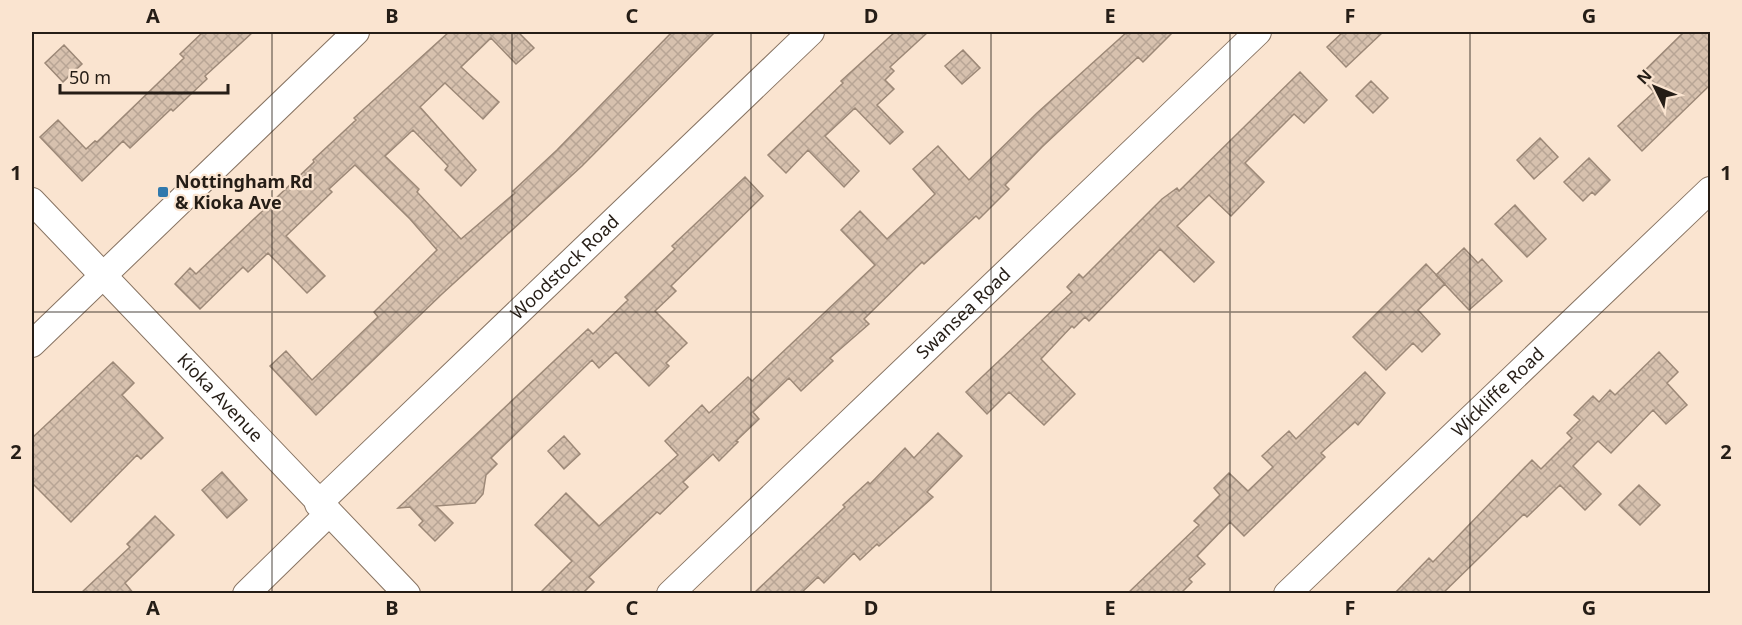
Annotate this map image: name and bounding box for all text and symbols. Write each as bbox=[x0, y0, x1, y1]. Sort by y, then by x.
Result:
text: A bbox=[146, 2, 160, 29]
text: B bbox=[385, 2, 399, 29]
text: C bbox=[626, 2, 639, 29]
text: D bbox=[864, 2, 878, 29]
text: E bbox=[1104, 2, 1116, 29]
text: F bbox=[1345, 2, 1355, 29]
text: G bbox=[1582, 2, 1596, 29]
scale bar bbox=[60, 57, 228, 95]
north arrow bbox=[1625, 57, 1685, 117]
text: 50 m bbox=[69, 65, 111, 89]
text: N bbox=[1632, 65, 1657, 89]
text: 1 bbox=[10, 159, 22, 186]
text: 1 bbox=[1720, 159, 1732, 186]
place label: Nottingham Rd & Kioka Ave bbox=[175, 169, 313, 214]
marker: Nottingham Rd & Kioka Ave bbox=[156, 185, 170, 199]
street label: Woodstock Road bbox=[505, 209, 624, 324]
street label: Swansea Road bbox=[910, 262, 1015, 364]
street label: Wickliffe Road bbox=[1446, 342, 1549, 442]
street label: Kioka Avenue bbox=[172, 347, 269, 447]
text: 2 bbox=[10, 438, 22, 465]
text: 2 bbox=[1720, 438, 1732, 465]
text: A bbox=[146, 594, 160, 621]
text: B bbox=[385, 594, 399, 621]
text: C bbox=[626, 594, 639, 621]
text: D bbox=[864, 594, 878, 621]
text: E bbox=[1104, 594, 1116, 621]
text: F bbox=[1345, 594, 1355, 621]
text: G bbox=[1582, 594, 1596, 621]

